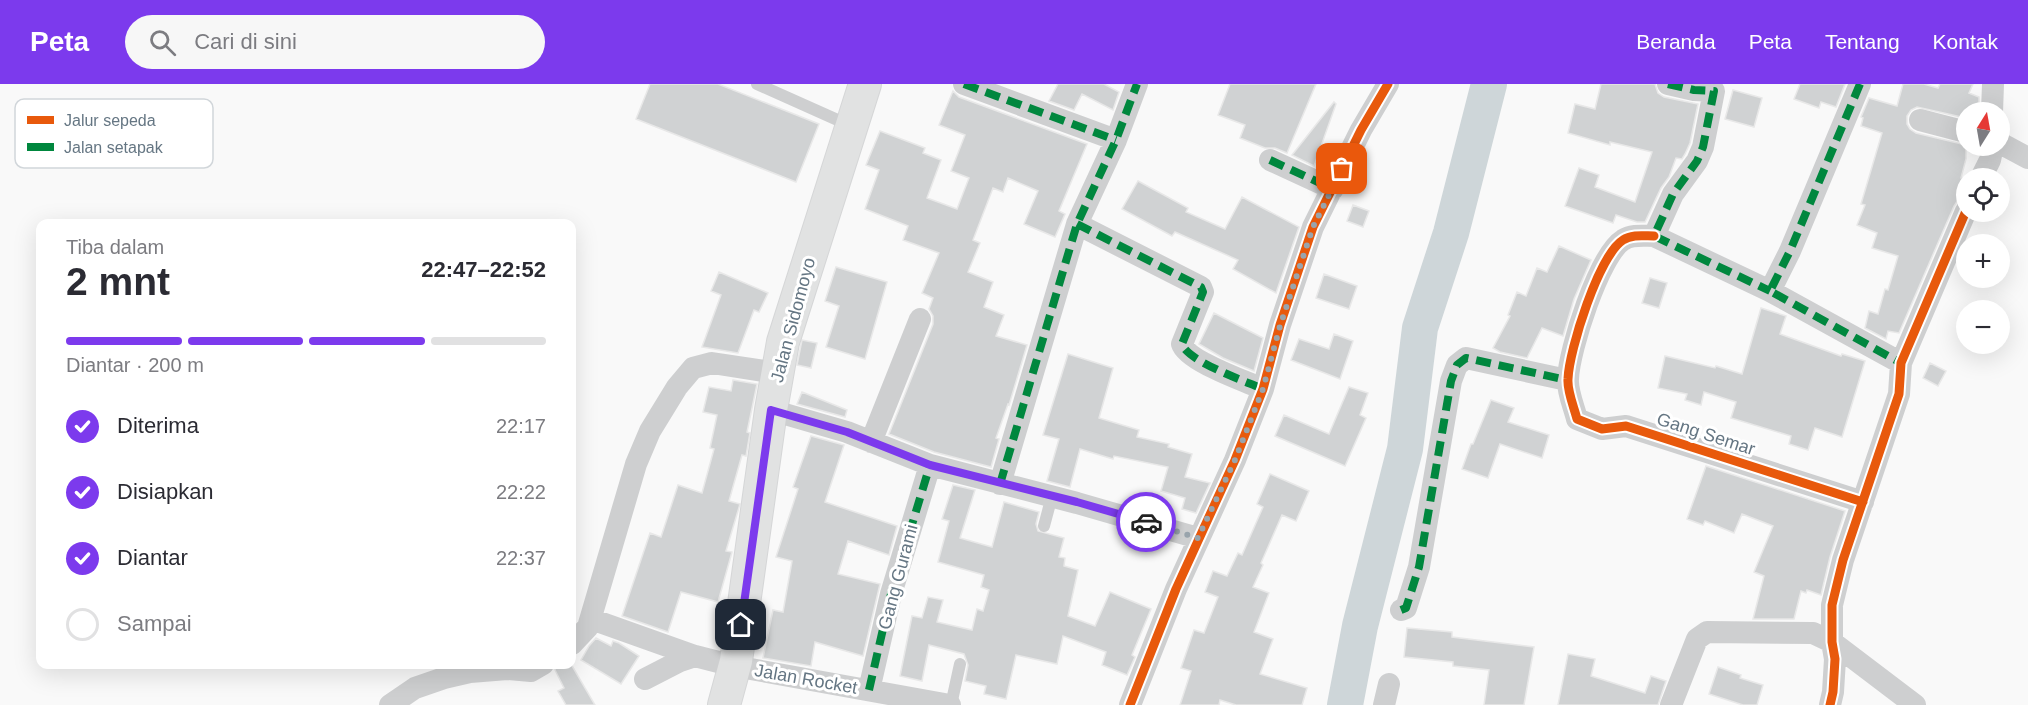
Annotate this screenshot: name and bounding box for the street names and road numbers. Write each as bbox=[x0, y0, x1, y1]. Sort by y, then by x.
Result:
street label: Jalan Sidomoyo bbox=[767, 256, 819, 384]
street label: Gang Semar bbox=[1654, 409, 1758, 459]
street label: Gang Gurami bbox=[874, 522, 922, 632]
street label: Jalan Rocket bbox=[753, 660, 859, 698]

